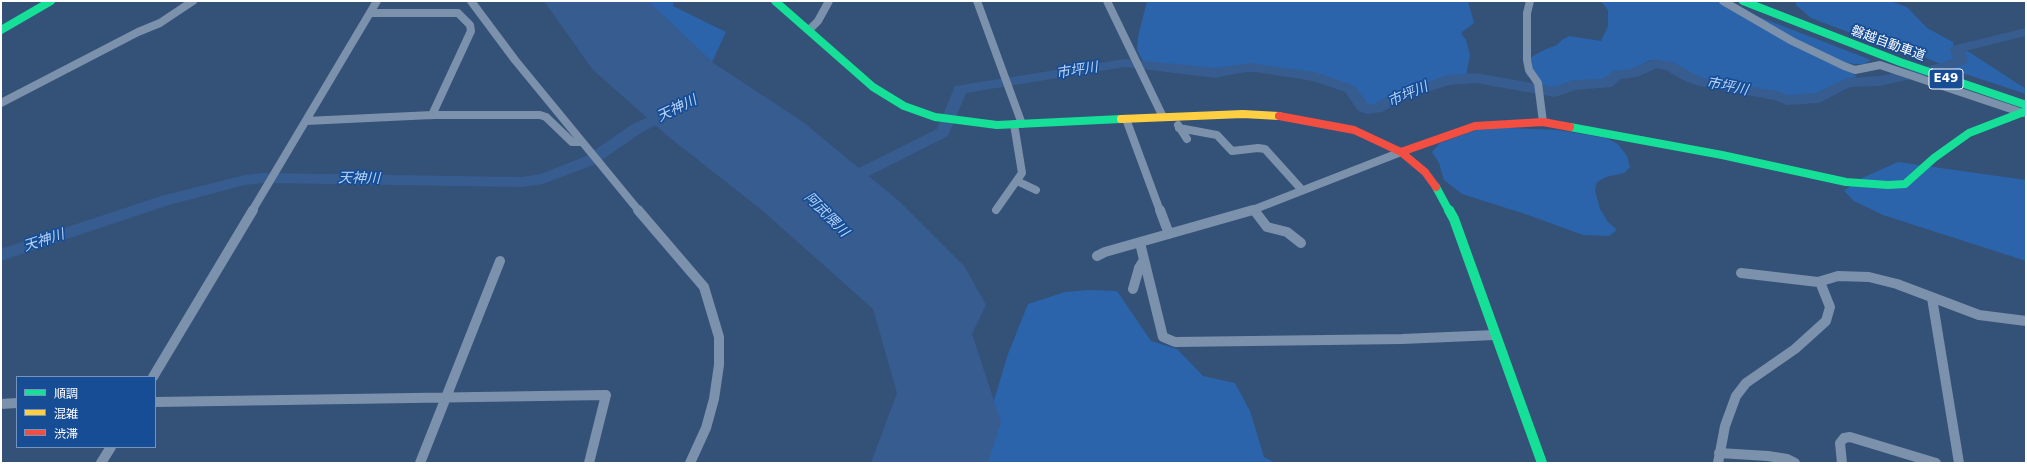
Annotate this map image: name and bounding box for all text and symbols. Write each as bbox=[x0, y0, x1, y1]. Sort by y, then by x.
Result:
street label: 磐越自動車道 bbox=[1849, 23, 1927, 65]
water label: 市坪川 bbox=[1055, 59, 1099, 83]
road number: E49 bbox=[1929, 69, 1963, 89]
water label: 市坪川 bbox=[1705, 75, 1749, 99]
water label: 市坪川 bbox=[1385, 79, 1431, 111]
water label: 天神川 bbox=[654, 92, 700, 126]
water label: 天神川 bbox=[338, 170, 380, 188]
water label: 阿武隈川 bbox=[800, 189, 852, 241]
water label: 天神川 bbox=[21, 227, 67, 255]
legend bbox=[16, 376, 156, 448]
text: 順調 bbox=[54, 387, 78, 401]
text: 混雑 bbox=[54, 407, 78, 421]
text: 渋滞 bbox=[54, 427, 78, 441]

